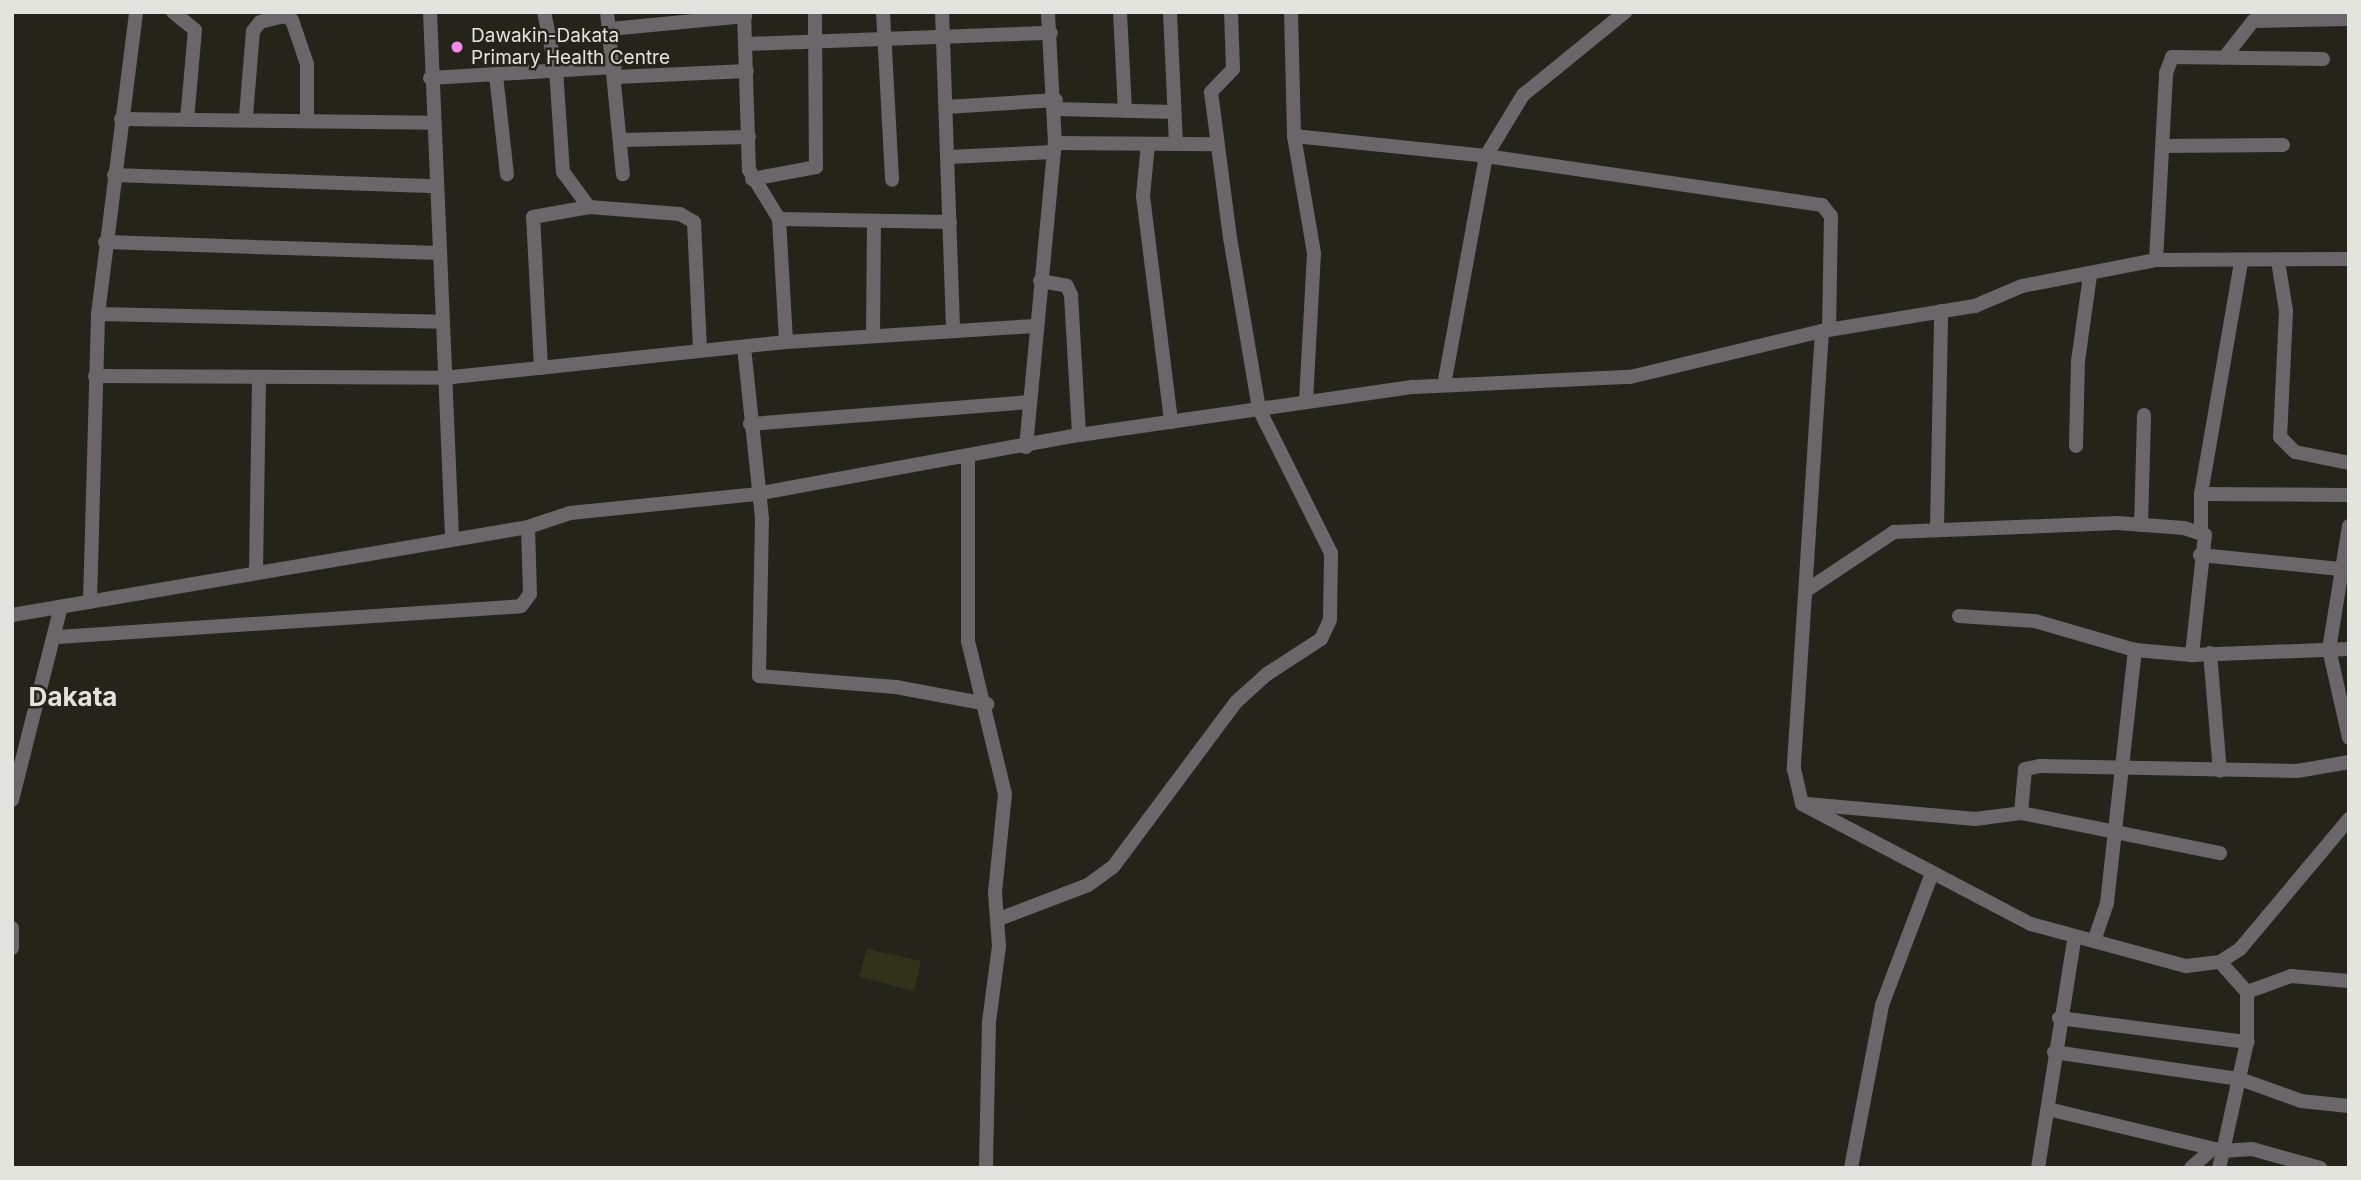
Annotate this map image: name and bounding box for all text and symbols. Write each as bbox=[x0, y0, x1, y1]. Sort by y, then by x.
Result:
place label: Dawakin-Dakata Primary Health Centre bbox=[471, 25, 670, 69]
marker: Dawakin-Dakata Primary Health Centre bbox=[449, 39, 465, 55]
district label: Dakata bbox=[29, 681, 117, 713]

